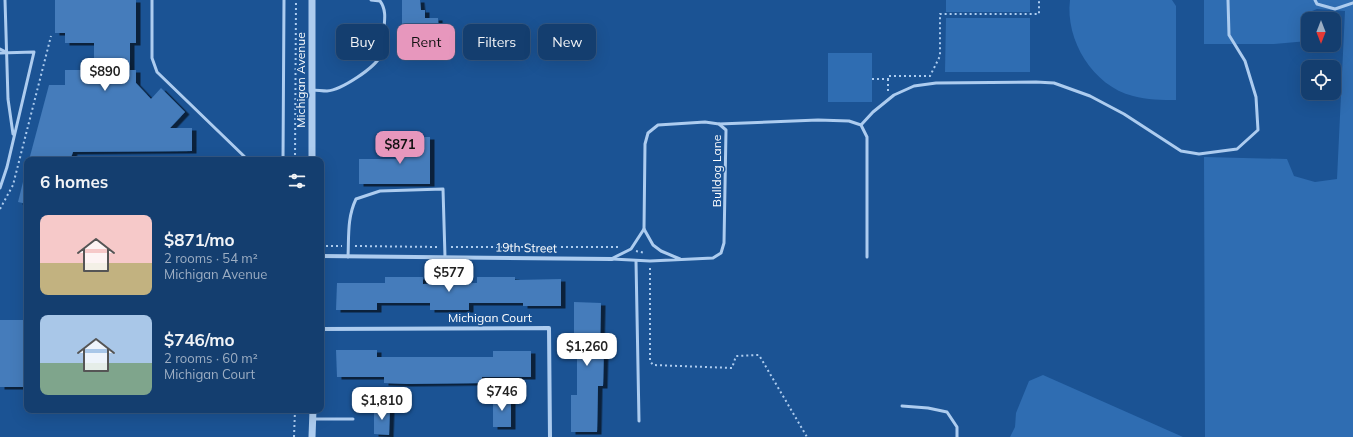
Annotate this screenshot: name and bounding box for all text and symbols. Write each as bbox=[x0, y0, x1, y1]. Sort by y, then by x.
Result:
north arrow bbox=[1301, 12, 1341, 52]
map controls bbox=[1301, 12, 1341, 100]
chip: Buy bbox=[336, 24, 389, 60]
chip: Rent bbox=[397, 24, 455, 60]
chip: Filters bbox=[463, 24, 530, 60]
chip: New bbox=[538, 24, 596, 60]
street label: Michigan Avenue bbox=[293, 32, 308, 128]
pin: $890 bbox=[81, 58, 129, 92]
button: locate bbox=[1301, 60, 1341, 100]
text: $890 bbox=[89, 63, 121, 79]
pin: $871 bbox=[376, 131, 424, 165]
street label: Bulldog Lane bbox=[709, 135, 724, 207]
text: $871 bbox=[384, 136, 416, 152]
icon: filters bbox=[286, 170, 308, 192]
text: 6 homes bbox=[40, 171, 108, 192]
text: $871/mo bbox=[164, 229, 235, 250]
icon: home bbox=[72, 231, 120, 279]
street label: 19th Street bbox=[495, 239, 557, 256]
text: 2 rooms · 54 m² bbox=[164, 250, 258, 266]
pin: $577 bbox=[425, 259, 473, 293]
text: $577 bbox=[433, 264, 465, 280]
text: Michigan Avenue bbox=[164, 266, 267, 282]
street label: Michigan Court bbox=[448, 310, 532, 325]
text: $746/mo bbox=[164, 329, 235, 350]
icon: home bbox=[72, 331, 120, 379]
pin: $1,260 bbox=[554, 333, 620, 367]
text: $1,260 bbox=[566, 338, 608, 354]
text: 2 rooms · 60 m² bbox=[164, 350, 258, 366]
text: Michigan Court bbox=[164, 366, 255, 382]
pin: $746 bbox=[478, 378, 526, 412]
text: $746 bbox=[486, 383, 518, 399]
pin: $1,810 bbox=[349, 387, 415, 421]
text: $1,810 bbox=[361, 392, 403, 408]

